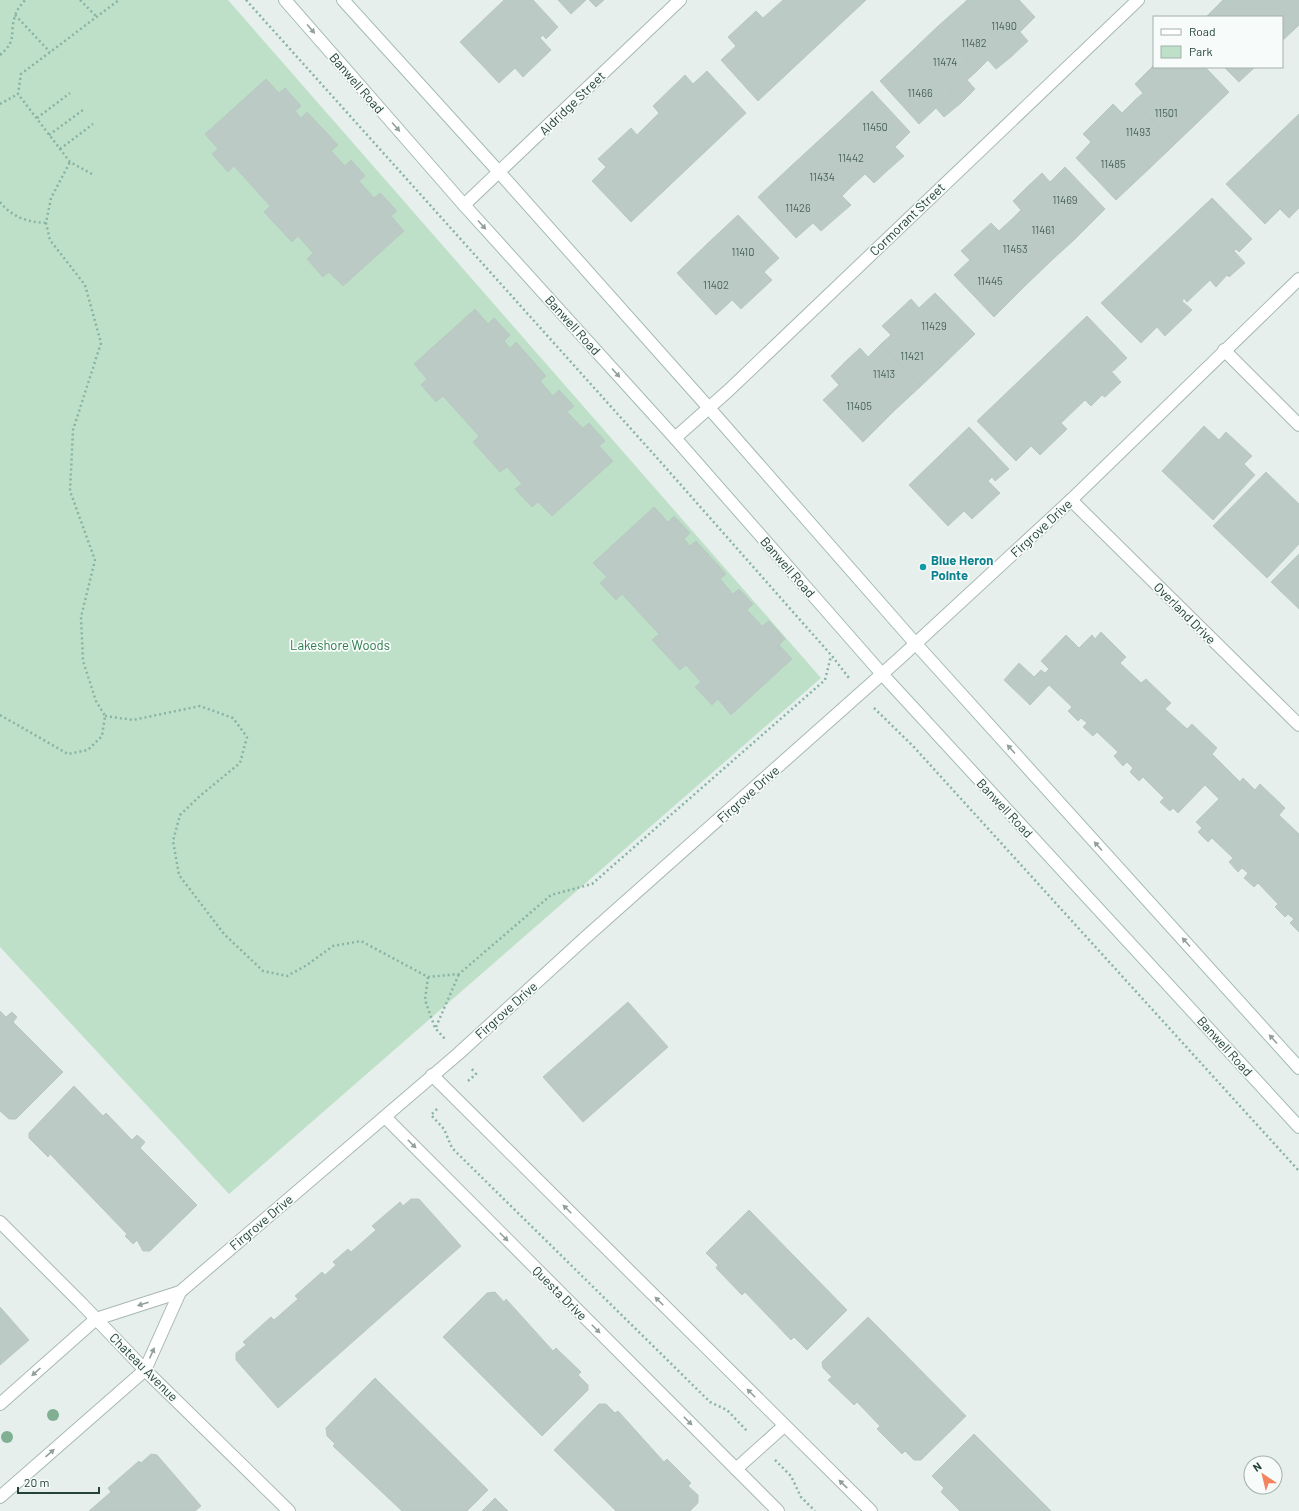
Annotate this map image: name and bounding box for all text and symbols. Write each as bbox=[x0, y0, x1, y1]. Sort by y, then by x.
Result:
legend bbox=[1153, 16, 1283, 68]
house number: 11490 bbox=[991, 19, 1017, 32]
one-way arrow bbox=[306, 24, 315, 35]
text: Road bbox=[1189, 24, 1216, 38]
house number: 11482 bbox=[961, 36, 987, 49]
text: Park bbox=[1189, 44, 1213, 58]
street label: Banwell Road bbox=[326, 49, 388, 117]
house number: 11474 bbox=[933, 55, 957, 68]
street label: Aldridge Street bbox=[536, 68, 608, 138]
house number: 11466 bbox=[907, 86, 933, 99]
house number: 11501 bbox=[1154, 106, 1178, 119]
house number: 11450 bbox=[862, 120, 888, 133]
one-way arrow bbox=[392, 122, 401, 133]
house number: 11493 bbox=[1125, 125, 1151, 138]
house number: 11442 bbox=[838, 151, 864, 164]
house number: 11485 bbox=[1100, 157, 1126, 170]
house number: 11434 bbox=[809, 170, 835, 183]
street label: Cormorant Street bbox=[866, 179, 948, 259]
house number: 11469 bbox=[1052, 193, 1078, 206]
house number: 11426 bbox=[785, 201, 811, 214]
one-way arrow bbox=[477, 220, 487, 230]
house number: 11461 bbox=[1031, 223, 1055, 236]
house number: 11453 bbox=[1002, 242, 1028, 255]
house number: 11410 bbox=[732, 245, 754, 258]
house number: 11445 bbox=[977, 274, 1003, 287]
house number: 11402 bbox=[703, 278, 729, 291]
street label: Banwell Road bbox=[542, 292, 604, 358]
house number: 11429 bbox=[921, 319, 947, 332]
house number: 11421 bbox=[900, 349, 924, 362]
house number: 11413 bbox=[873, 367, 895, 380]
one-way arrow bbox=[612, 368, 621, 378]
house number: 11405 bbox=[846, 399, 872, 412]
street label: Firgrove Drive bbox=[1007, 495, 1075, 561]
street label: Banwell Road bbox=[757, 533, 819, 601]
place label: Blue Heron Pointe bbox=[931, 552, 993, 583]
marker: Blue Heron Pointe bbox=[918, 562, 928, 572]
street label: Overland Drive bbox=[1151, 579, 1219, 647]
park label: Lakeshore Woods bbox=[290, 637, 390, 653]
one-way arrow bbox=[1007, 744, 1016, 755]
street label: Firgrove Drive bbox=[714, 762, 782, 826]
street label: Banwell Road bbox=[974, 775, 1036, 841]
one-way arrow bbox=[1094, 841, 1103, 851]
one-way arrow bbox=[1181, 937, 1190, 948]
street label: Firgrove Drive bbox=[472, 978, 540, 1042]
street label: Banwell Road bbox=[1194, 1013, 1256, 1079]
one-way arrow bbox=[1268, 1034, 1277, 1044]
one-way arrow bbox=[407, 1140, 417, 1149]
street label: Firgrove Drive bbox=[226, 1191, 296, 1253]
one-way arrow bbox=[562, 1204, 571, 1214]
one-way arrow bbox=[499, 1232, 509, 1241]
street label: Questa Drive bbox=[529, 1262, 591, 1324]
one-way arrow bbox=[654, 1296, 664, 1306]
one-way arrow bbox=[137, 1301, 149, 1307]
one-way arrow bbox=[591, 1324, 601, 1333]
street label: Chateau Avenue bbox=[106, 1329, 182, 1405]
one-way arrow bbox=[150, 1347, 156, 1359]
one-way arrow bbox=[31, 1367, 40, 1376]
one-way arrow bbox=[746, 1388, 756, 1397]
one-way arrow bbox=[683, 1416, 693, 1425]
one-way arrow bbox=[45, 1448, 56, 1457]
north arrow bbox=[1243, 1455, 1283, 1495]
text: N bbox=[1250, 1459, 1264, 1474]
scale bar bbox=[18, 1469, 99, 1495]
text: 20 m bbox=[24, 1475, 50, 1489]
one-way arrow bbox=[838, 1479, 848, 1489]

